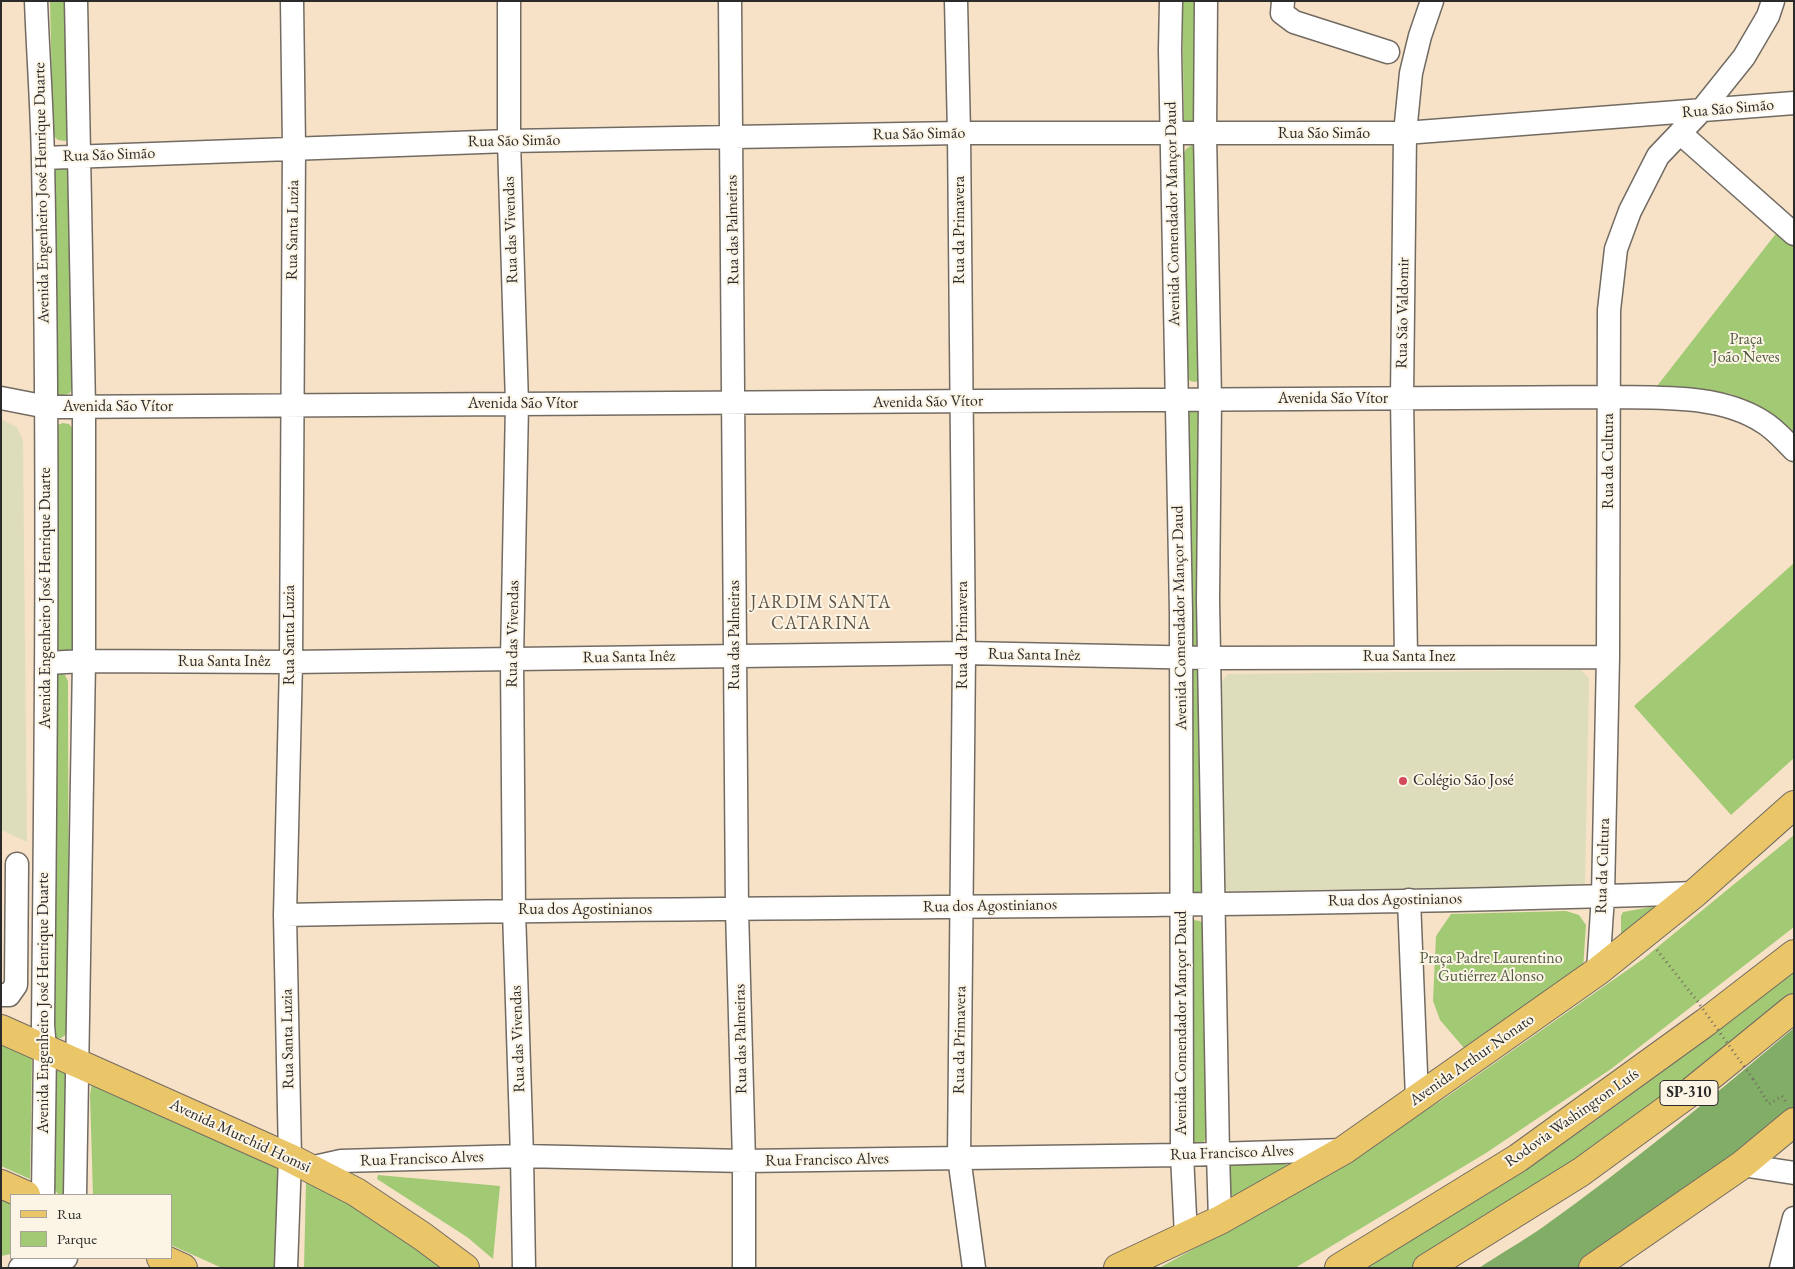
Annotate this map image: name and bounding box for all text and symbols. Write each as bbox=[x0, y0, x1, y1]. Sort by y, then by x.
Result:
street label: Avenida Engenheiro José Henrique Duarte bbox=[30, 62, 54, 324]
street label: Rua São Simão bbox=[1681, 95, 1775, 123]
street label: Avenida Comendador Mançor Daud bbox=[1161, 101, 1185, 327]
street label: Rua São Simão bbox=[873, 124, 965, 144]
street label: Rua São Simão bbox=[1278, 124, 1370, 144]
street label: Rua São Simão bbox=[468, 131, 560, 151]
street label: Rua São Simão bbox=[62, 144, 156, 166]
street label: Rua das Palmeiras bbox=[722, 175, 744, 285]
street label: Rua das Vivendas bbox=[500, 176, 522, 284]
street label: Rua da Primavera bbox=[950, 176, 970, 284]
street label: Rua Santa Luzia bbox=[283, 180, 303, 280]
street label: Rua São Valdomir bbox=[1392, 257, 1414, 369]
park label: Praça João Neves bbox=[1712, 330, 1780, 368]
street label: Avenida São Vítor bbox=[1278, 389, 1388, 409]
street label: Avenida São Vítor bbox=[873, 391, 983, 413]
street label: Avenida São Vítor bbox=[468, 394, 578, 414]
street label: Avenida São Vítor bbox=[63, 397, 173, 417]
street label: Rua da Cultura bbox=[1599, 413, 1619, 509]
street label: Avenida Engenheiro José Henrique Duarte bbox=[36, 467, 56, 729]
street label: Avenida Comendador Mançor Daud bbox=[1168, 505, 1192, 731]
street label: Rua das Vivendas bbox=[502, 580, 524, 688]
street label: Rua das Palmeiras bbox=[725, 580, 745, 690]
street label: Rua da Primavera bbox=[953, 581, 973, 689]
street label: Rua Santa Luzia bbox=[280, 585, 300, 685]
district label: JARDIM SANTA CATARINA bbox=[749, 592, 893, 634]
street label: Rua Santa Inêz bbox=[988, 645, 1080, 665]
street label: Rua Santa Inêz bbox=[583, 647, 675, 667]
street label: Rua Santa Inez bbox=[1363, 647, 1455, 667]
street label: Rua Santa Inêz bbox=[178, 652, 270, 672]
place label: Colégio São José bbox=[1413, 771, 1514, 791]
marker: Colégio São José bbox=[1397, 775, 1409, 787]
street label: Rua da Cultura bbox=[1592, 818, 1614, 914]
street label: Avenida Engenheiro José Henrique Duarte bbox=[34, 872, 54, 1134]
street label: Rua dos Agostinianos bbox=[1328, 889, 1462, 911]
street label: Rua dos Agostinianos bbox=[923, 895, 1057, 917]
street label: Rua dos Agostinianos bbox=[518, 900, 652, 920]
street label: Avenida Comendador Mançor Daud bbox=[1172, 911, 1192, 1135]
park label: Praça Padre Laurentino Gutiérrez Alonso bbox=[1419, 949, 1563, 987]
street label: Rua das Palmeiras bbox=[730, 984, 752, 1094]
street label: Rua das Vivendas bbox=[507, 985, 529, 1093]
street label: Rua da Primavera bbox=[949, 986, 971, 1094]
street label: Rua Santa Luzia bbox=[278, 989, 298, 1089]
street label: Avenida Arthur Nonato bbox=[1406, 1010, 1538, 1110]
street label: Rodovia Washington Luís bbox=[1501, 1064, 1643, 1172]
road number: SP-310 bbox=[1660, 1080, 1718, 1106]
street label: Avenida Murchid Homsi bbox=[166, 1095, 314, 1177]
street label: Rua Francisco Alves bbox=[1170, 1141, 1294, 1165]
street label: Rua Francisco Alves bbox=[360, 1147, 484, 1171]
street label: Rua Francisco Alves bbox=[765, 1149, 889, 1171]
legend bbox=[10, 1194, 172, 1259]
text: Rua bbox=[57, 1204, 82, 1223]
text: Parque bbox=[57, 1229, 97, 1248]

